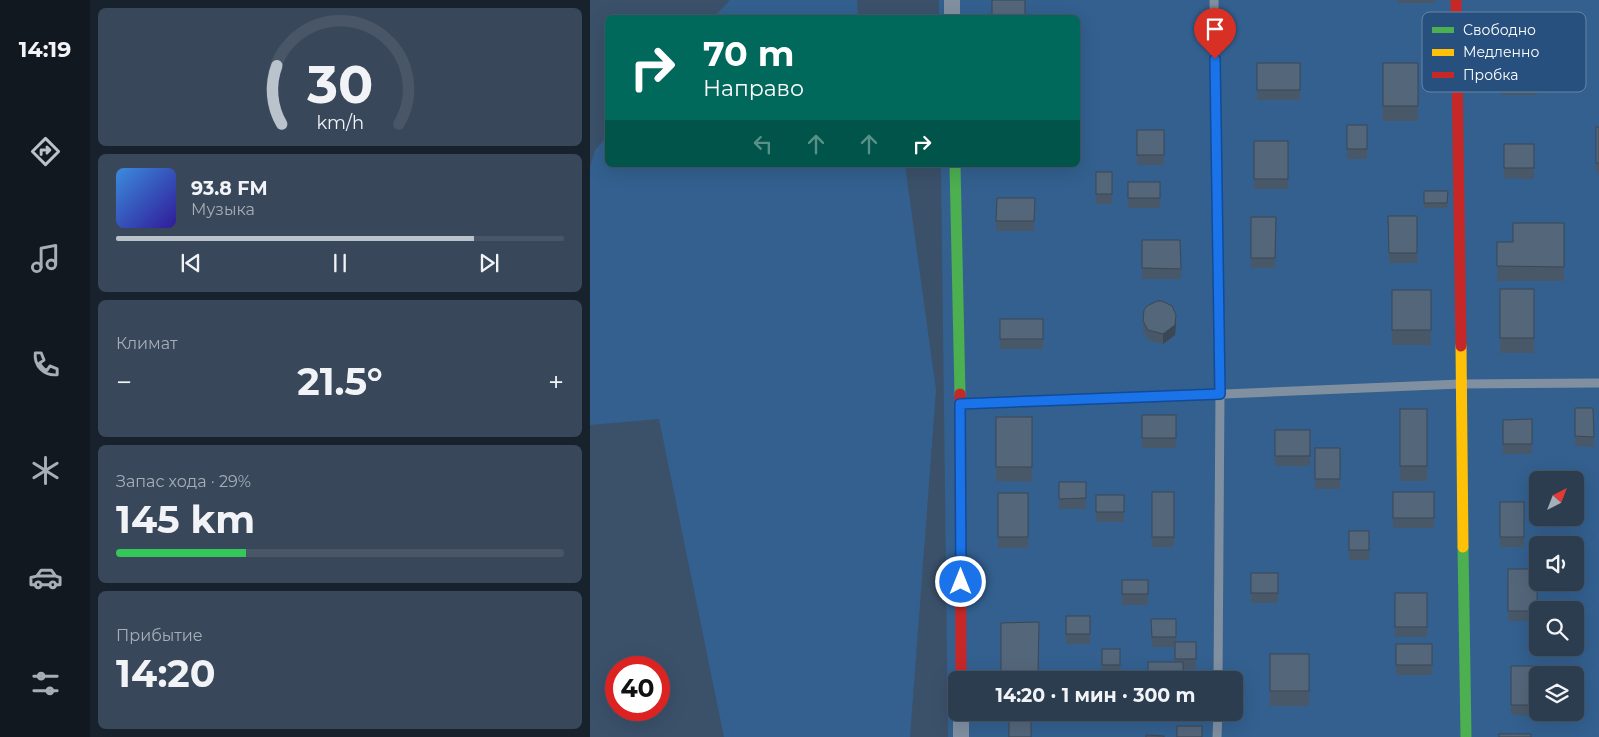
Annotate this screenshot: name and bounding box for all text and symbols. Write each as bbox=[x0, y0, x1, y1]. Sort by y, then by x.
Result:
pin bbox=[1194, 8, 1236, 59]
legend bbox=[1422, 12, 1586, 92]
icon: arrive bbox=[1201, 15, 1229, 43]
text: Свободно bbox=[1463, 21, 1536, 39]
text: 70 m bbox=[703, 32, 794, 75]
icon: right bbox=[620, 35, 685, 100]
text: 14:19 bbox=[19, 36, 71, 63]
text: Медленно bbox=[1463, 43, 1539, 61]
text: 30 bbox=[306, 53, 373, 116]
text: Пробка bbox=[1463, 66, 1518, 84]
text: Направо bbox=[703, 75, 804, 102]
text: km/h bbox=[316, 112, 364, 133]
icon: left bbox=[749, 130, 777, 158]
icon: ahead bbox=[802, 130, 830, 158]
icon: ahead bbox=[855, 130, 883, 158]
icon: right bbox=[908, 130, 936, 158]
icon: directions bbox=[28, 134, 63, 169]
text: 93.8 FM bbox=[191, 177, 268, 200]
text: Музыка bbox=[191, 200, 255, 219]
icon: music bbox=[28, 241, 63, 276]
icon: previous bbox=[177, 249, 205, 277]
icon: pause bbox=[326, 249, 354, 277]
icon: next bbox=[475, 249, 503, 277]
text: Климат bbox=[116, 334, 178, 353]
icon: phone bbox=[28, 347, 63, 382]
text: 21.5° bbox=[297, 358, 383, 405]
text: − bbox=[116, 365, 132, 399]
text: + bbox=[548, 365, 564, 399]
icon: climate bbox=[28, 453, 63, 488]
north arrow bbox=[1529, 471, 1584, 526]
map controls bbox=[1529, 471, 1584, 721]
text: Запас хода · 29% bbox=[116, 472, 251, 491]
text: 145 km bbox=[116, 496, 255, 543]
button: sound bbox=[1529, 536, 1584, 591]
position arrow bbox=[934, 555, 986, 607]
icon: car bbox=[28, 560, 63, 595]
button: search bbox=[1529, 601, 1584, 656]
text: Прибытие bbox=[116, 626, 203, 645]
text: 14:20 bbox=[116, 650, 216, 697]
speed limit sign: 40 bbox=[605, 656, 670, 721]
icon: filters bbox=[28, 666, 63, 701]
button: layers bbox=[1529, 666, 1584, 721]
text: 14:20 · 1 мин · 300 m bbox=[995, 684, 1196, 707]

